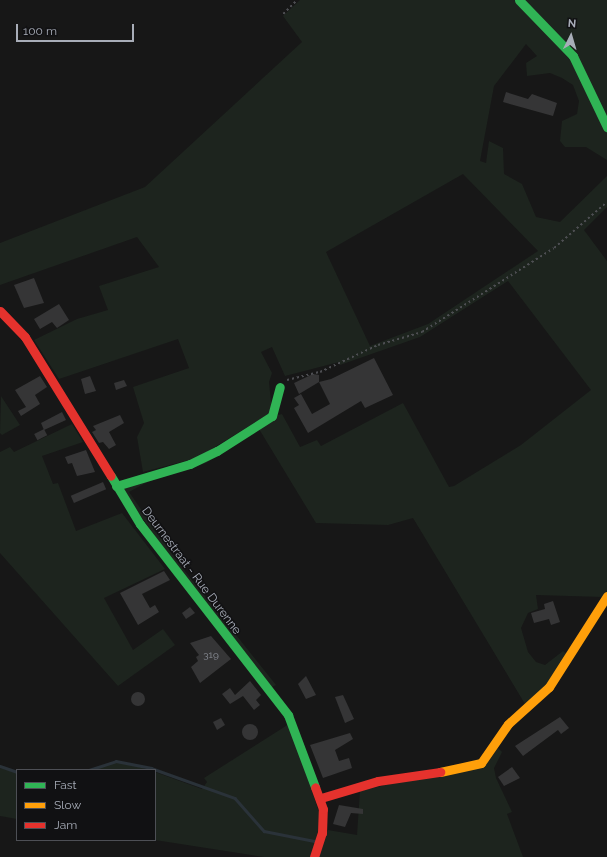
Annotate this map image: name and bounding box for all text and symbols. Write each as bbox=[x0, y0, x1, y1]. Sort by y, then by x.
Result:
scale bar bbox=[18, 16, 136, 42]
north arrow bbox=[551, 16, 591, 56]
text: N bbox=[567, 17, 577, 30]
text: 100 m bbox=[23, 24, 57, 38]
street label: Deurnestraat - Rue Durenne bbox=[138, 504, 244, 638]
house number: 319 bbox=[203, 649, 219, 661]
legend bbox=[16, 769, 156, 841]
text: Fast bbox=[54, 778, 77, 792]
text: Slow bbox=[54, 798, 81, 812]
text: Jam bbox=[54, 818, 77, 832]

